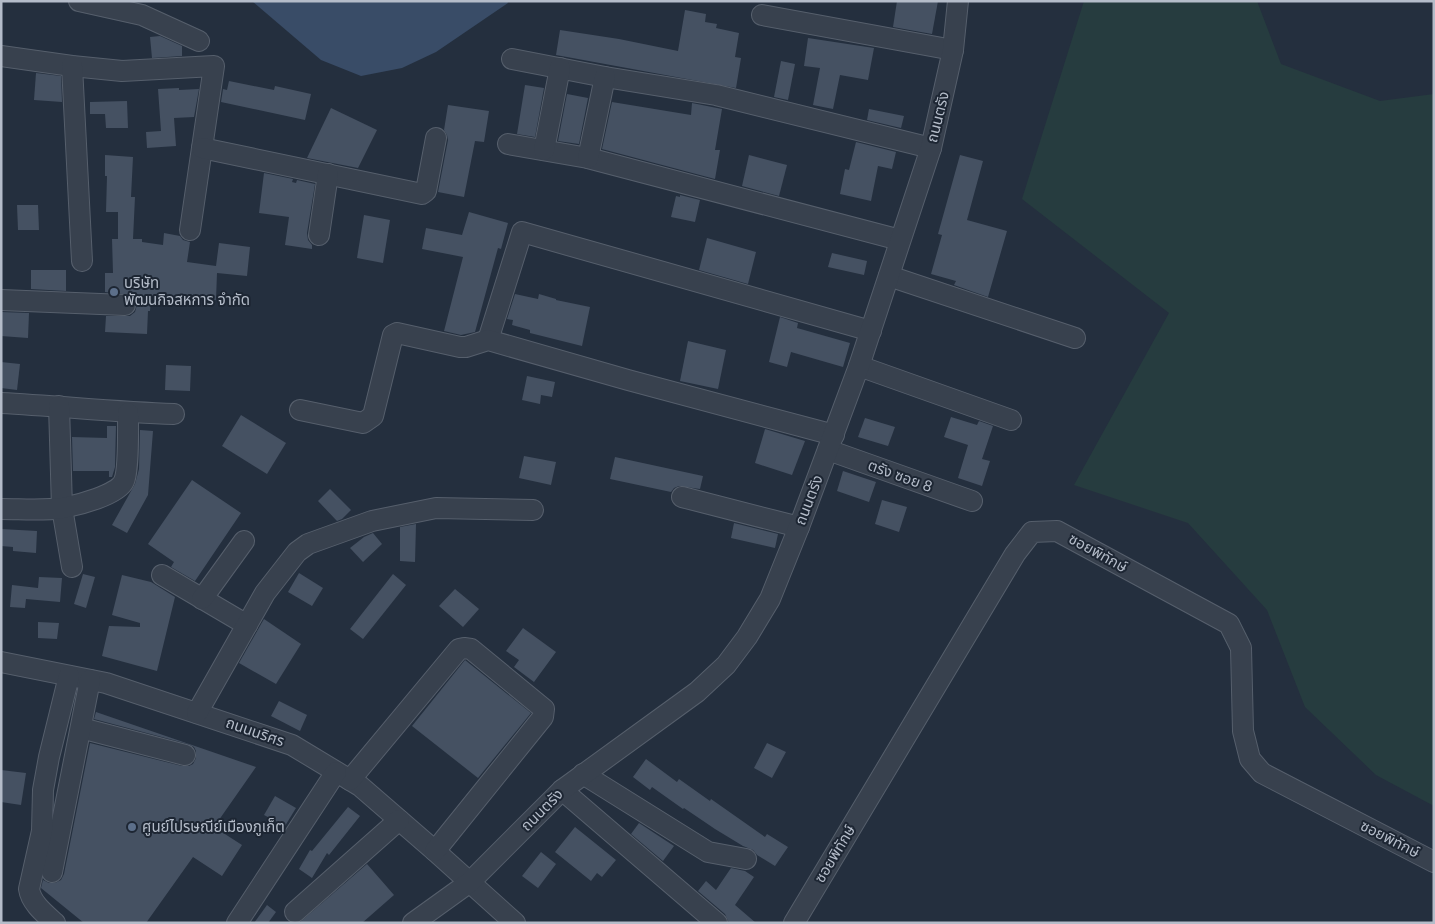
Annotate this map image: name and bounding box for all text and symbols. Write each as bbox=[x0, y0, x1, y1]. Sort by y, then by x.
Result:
street label: ถนนตรัง bbox=[922, 89, 952, 144]
place label: บริษัท พัฒนกิจสหการ จำกัด bbox=[124, 273, 250, 308]
marker: บริษัท พัฒนกิจสหการ จำกัด bbox=[108, 286, 120, 298]
street label: ตรัง ซอย 8 bbox=[866, 455, 935, 495]
street label: ถนนตรัง bbox=[790, 472, 826, 527]
street label: ซอยพิทักษ์ bbox=[1066, 529, 1131, 576]
street label: ถนนนริศร bbox=[224, 713, 287, 749]
street label: ถนนตรัง bbox=[516, 784, 566, 834]
street label: ซอยพิทักษ์ bbox=[1358, 816, 1423, 861]
place label: ศูนย์ไปรษณีย์เมืองภูเก็ต bbox=[142, 817, 285, 836]
marker: ศูนย์ไปรษณีย์เมืองภูเก็ต bbox=[126, 821, 138, 833]
street label: ซอยพิทักษ์ bbox=[810, 821, 859, 886]

